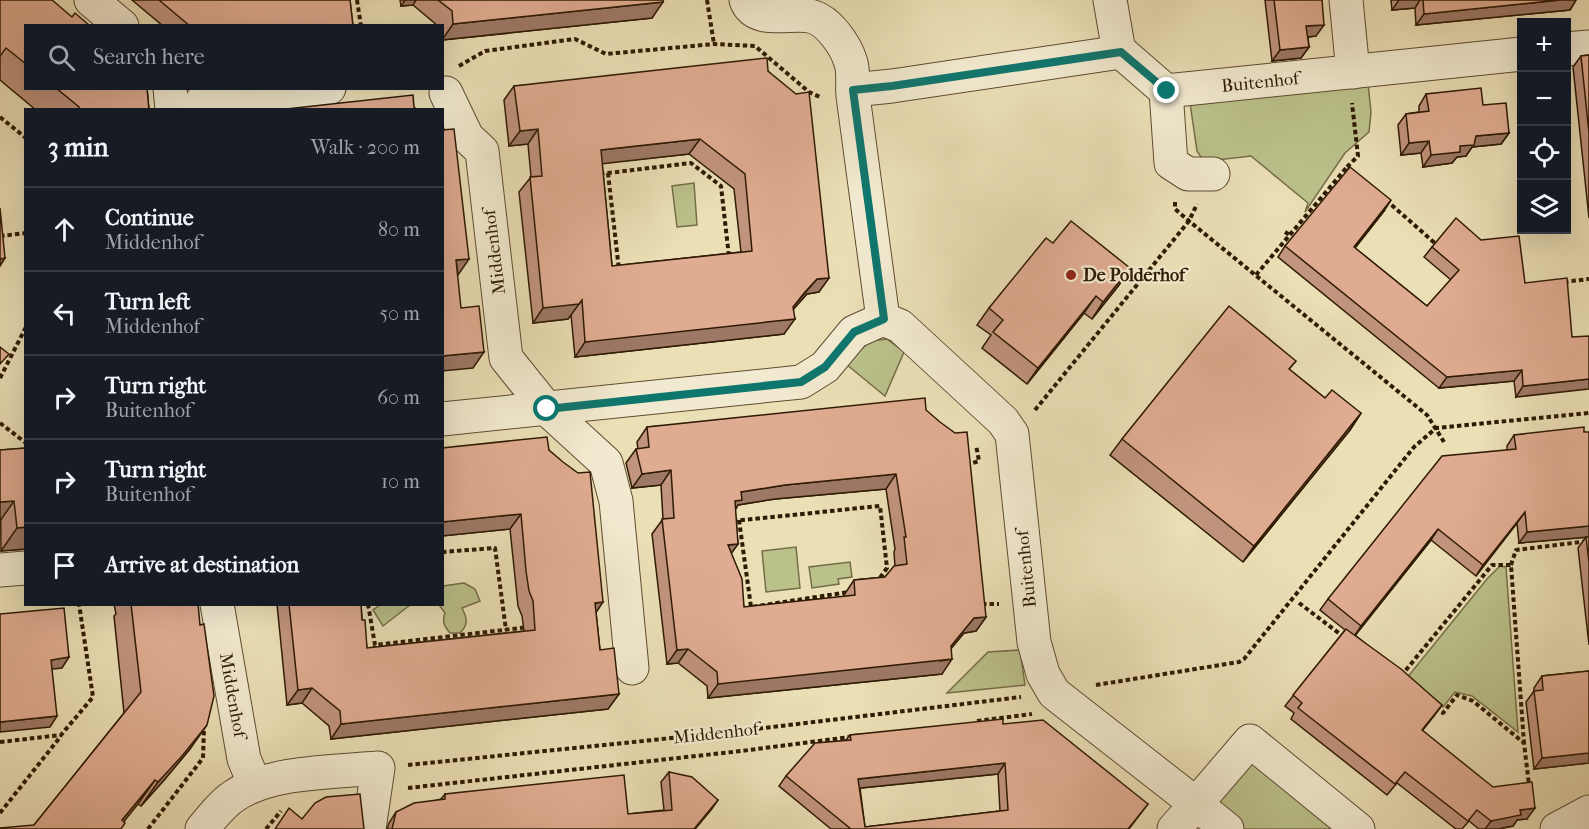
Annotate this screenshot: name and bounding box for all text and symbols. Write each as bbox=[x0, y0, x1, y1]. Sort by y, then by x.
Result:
map controls bbox=[1517, 18, 1571, 234]
button: + bbox=[1517, 18, 1571, 72]
search box bbox=[24, 24, 444, 90]
icon: search bbox=[45, 41, 78, 74]
text: Search here bbox=[93, 44, 205, 70]
street label: Buitenhof bbox=[1220, 68, 1304, 97]
button: − bbox=[1517, 72, 1571, 126]
route end bbox=[1153, 77, 1179, 103]
button: locate bbox=[1517, 126, 1571, 180]
text: 3 min bbox=[48, 132, 109, 163]
text: Walk · 200 m bbox=[311, 136, 420, 159]
button: layers bbox=[1517, 180, 1571, 234]
street label: Middenhof bbox=[478, 204, 510, 296]
text: Continue bbox=[105, 205, 194, 231]
icon: ahead bbox=[48, 213, 81, 246]
text: 80 m bbox=[378, 218, 420, 241]
text: Middenhof bbox=[105, 231, 200, 254]
place label: De Polderhof bbox=[1083, 265, 1189, 286]
marker: De Polderhof bbox=[1064, 268, 1078, 282]
text: Turn left bbox=[105, 289, 191, 315]
icon: left bbox=[48, 297, 81, 330]
text: 50 m bbox=[379, 302, 420, 325]
text: Middenhof bbox=[105, 315, 200, 338]
text: Turn right bbox=[105, 373, 206, 399]
icon: right bbox=[48, 381, 81, 414]
text: 60 m bbox=[377, 386, 420, 409]
route start bbox=[533, 395, 559, 421]
text: Buitenhof bbox=[105, 399, 191, 422]
text: Turn right bbox=[105, 457, 206, 483]
icon: right bbox=[48, 465, 81, 498]
text: 10 m bbox=[381, 470, 420, 493]
text: Buitenhof bbox=[105, 483, 191, 506]
street label: Buitenhof bbox=[1012, 525, 1041, 609]
icon: arrive bbox=[48, 549, 81, 582]
text: Arrive at destination bbox=[105, 552, 299, 578]
street label: Middenhof bbox=[215, 651, 251, 743]
street label: Middenhof bbox=[672, 718, 764, 748]

